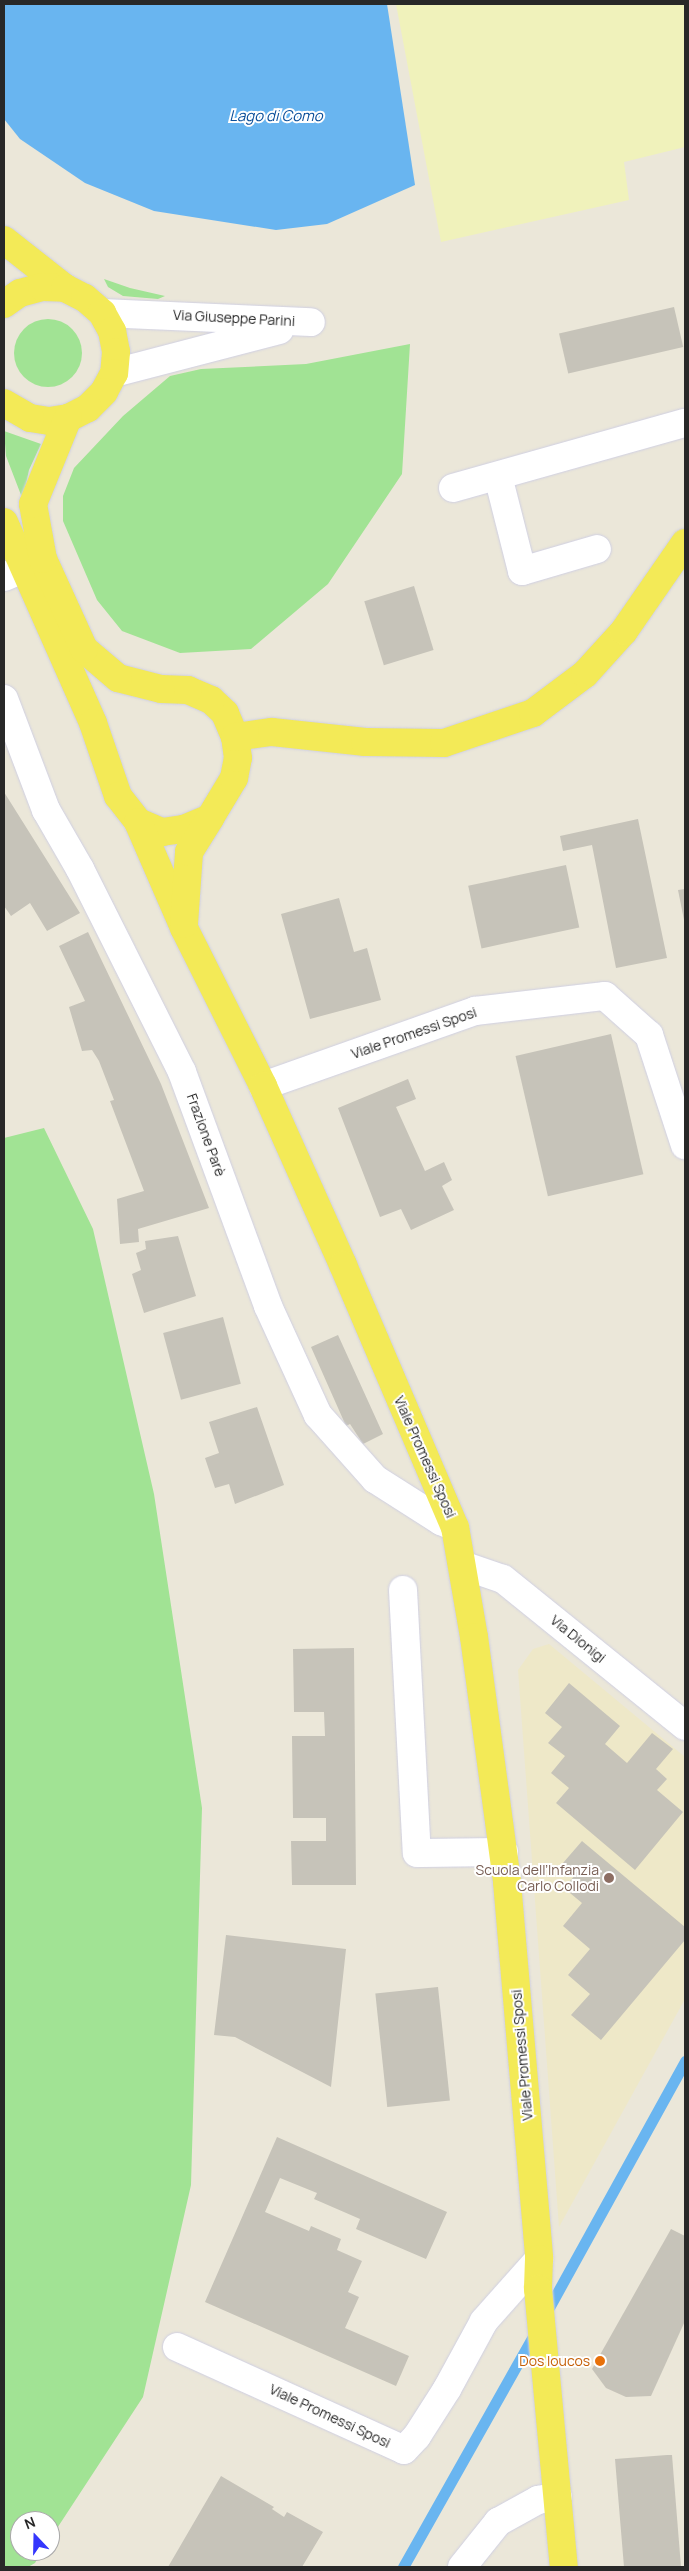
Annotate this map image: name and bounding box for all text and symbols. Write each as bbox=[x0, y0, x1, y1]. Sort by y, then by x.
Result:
water label: Lago di Como bbox=[229, 107, 323, 125]
street label: Via Giuseppe Parini bbox=[173, 306, 295, 330]
street label: Viale Promessi Sposi bbox=[349, 1004, 479, 1062]
street label: Frazione Parè bbox=[183, 1091, 229, 1179]
street label: Viale Promessi Sposi bbox=[391, 1393, 459, 1521]
street label: Via Dionigi bbox=[547, 1612, 609, 1666]
place label: Scuola dell’Infanzia Carlo Collodi bbox=[476, 1862, 599, 1894]
marker: Scuola dell’Infanzia Carlo Collodi bbox=[603, 1872, 615, 1884]
street label: Viale Promessi Sposi bbox=[508, 1989, 536, 2121]
place label: Dos loucos bbox=[519, 2353, 590, 2369]
marker: Dos loucos bbox=[594, 2355, 606, 2367]
street label: Viale Promessi Sposi bbox=[267, 2381, 393, 2451]
north arrow bbox=[10, 2511, 60, 2561]
text: N bbox=[22, 2512, 38, 2533]

